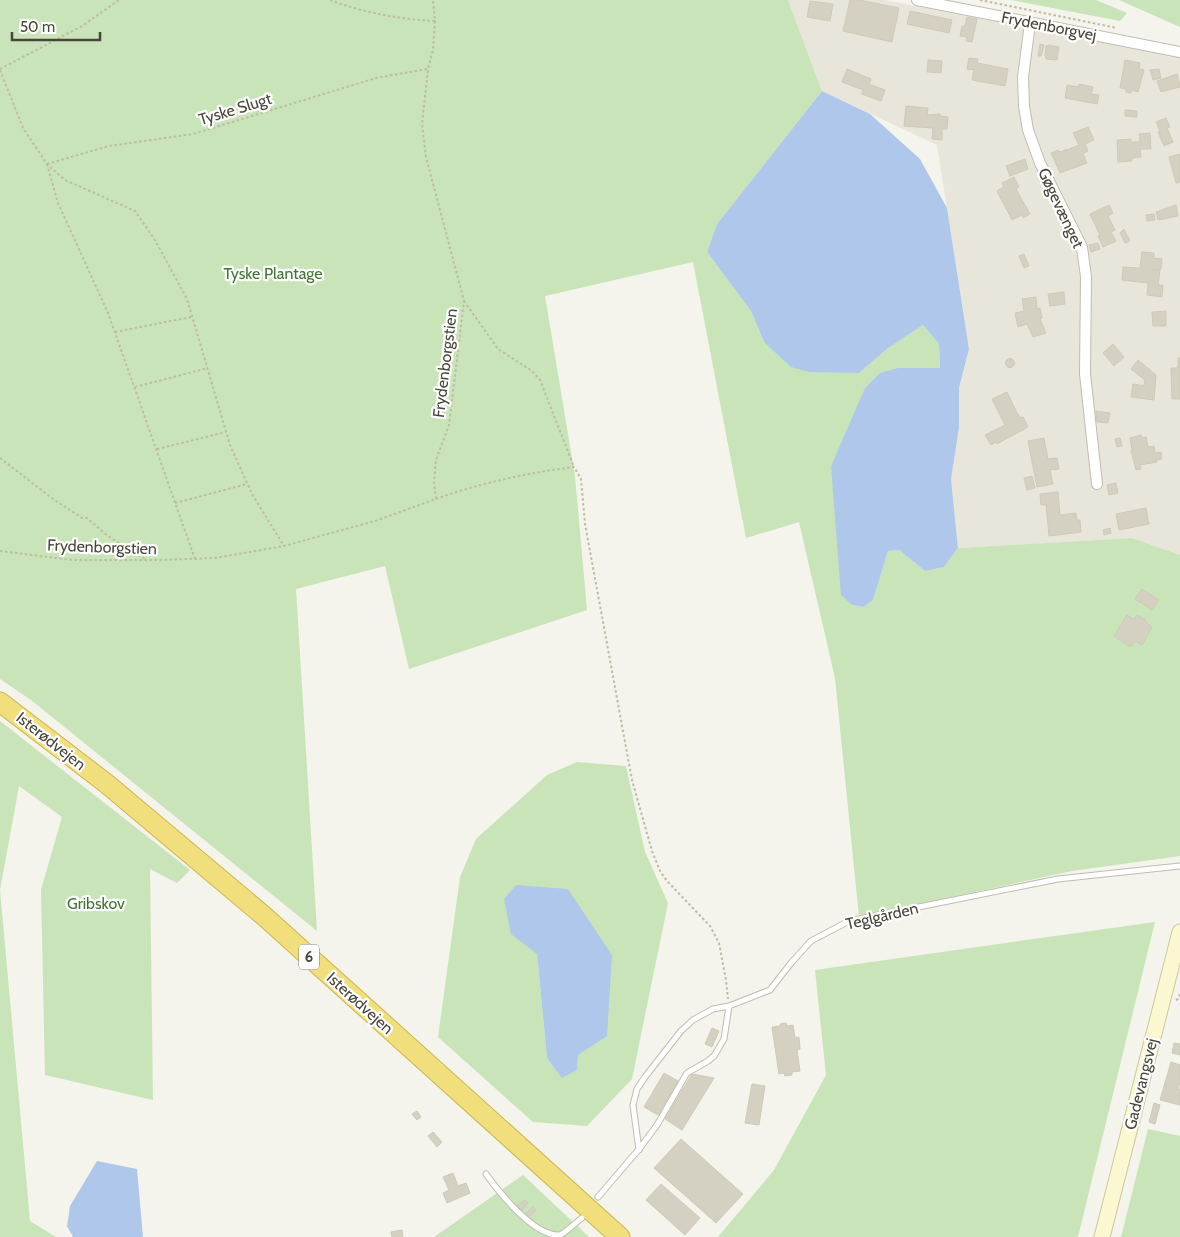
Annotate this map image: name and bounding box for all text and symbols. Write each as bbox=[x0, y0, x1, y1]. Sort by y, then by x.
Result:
street label: Frydenborgvej bbox=[1000, 7, 1098, 45]
scale bar bbox=[12, 10, 100, 42]
text: 50 m bbox=[20, 18, 55, 36]
street label: Tyske Slugt bbox=[196, 89, 274, 129]
street label: Gøgevænget bbox=[1034, 165, 1088, 252]
park label: Tyske Plantage bbox=[224, 264, 323, 283]
street label: Frydenborgstien bbox=[429, 307, 461, 419]
street label: Frydenborgstien bbox=[47, 536, 157, 558]
street label: Isterødvejen bbox=[12, 708, 90, 774]
park label: Gribskov bbox=[67, 894, 125, 913]
street label: Teglgården bbox=[844, 898, 920, 934]
road number: 6 bbox=[299, 944, 319, 970]
street label: Isterødvejen bbox=[323, 968, 397, 1038]
street label: Gadevangsvej bbox=[1120, 1036, 1162, 1132]

